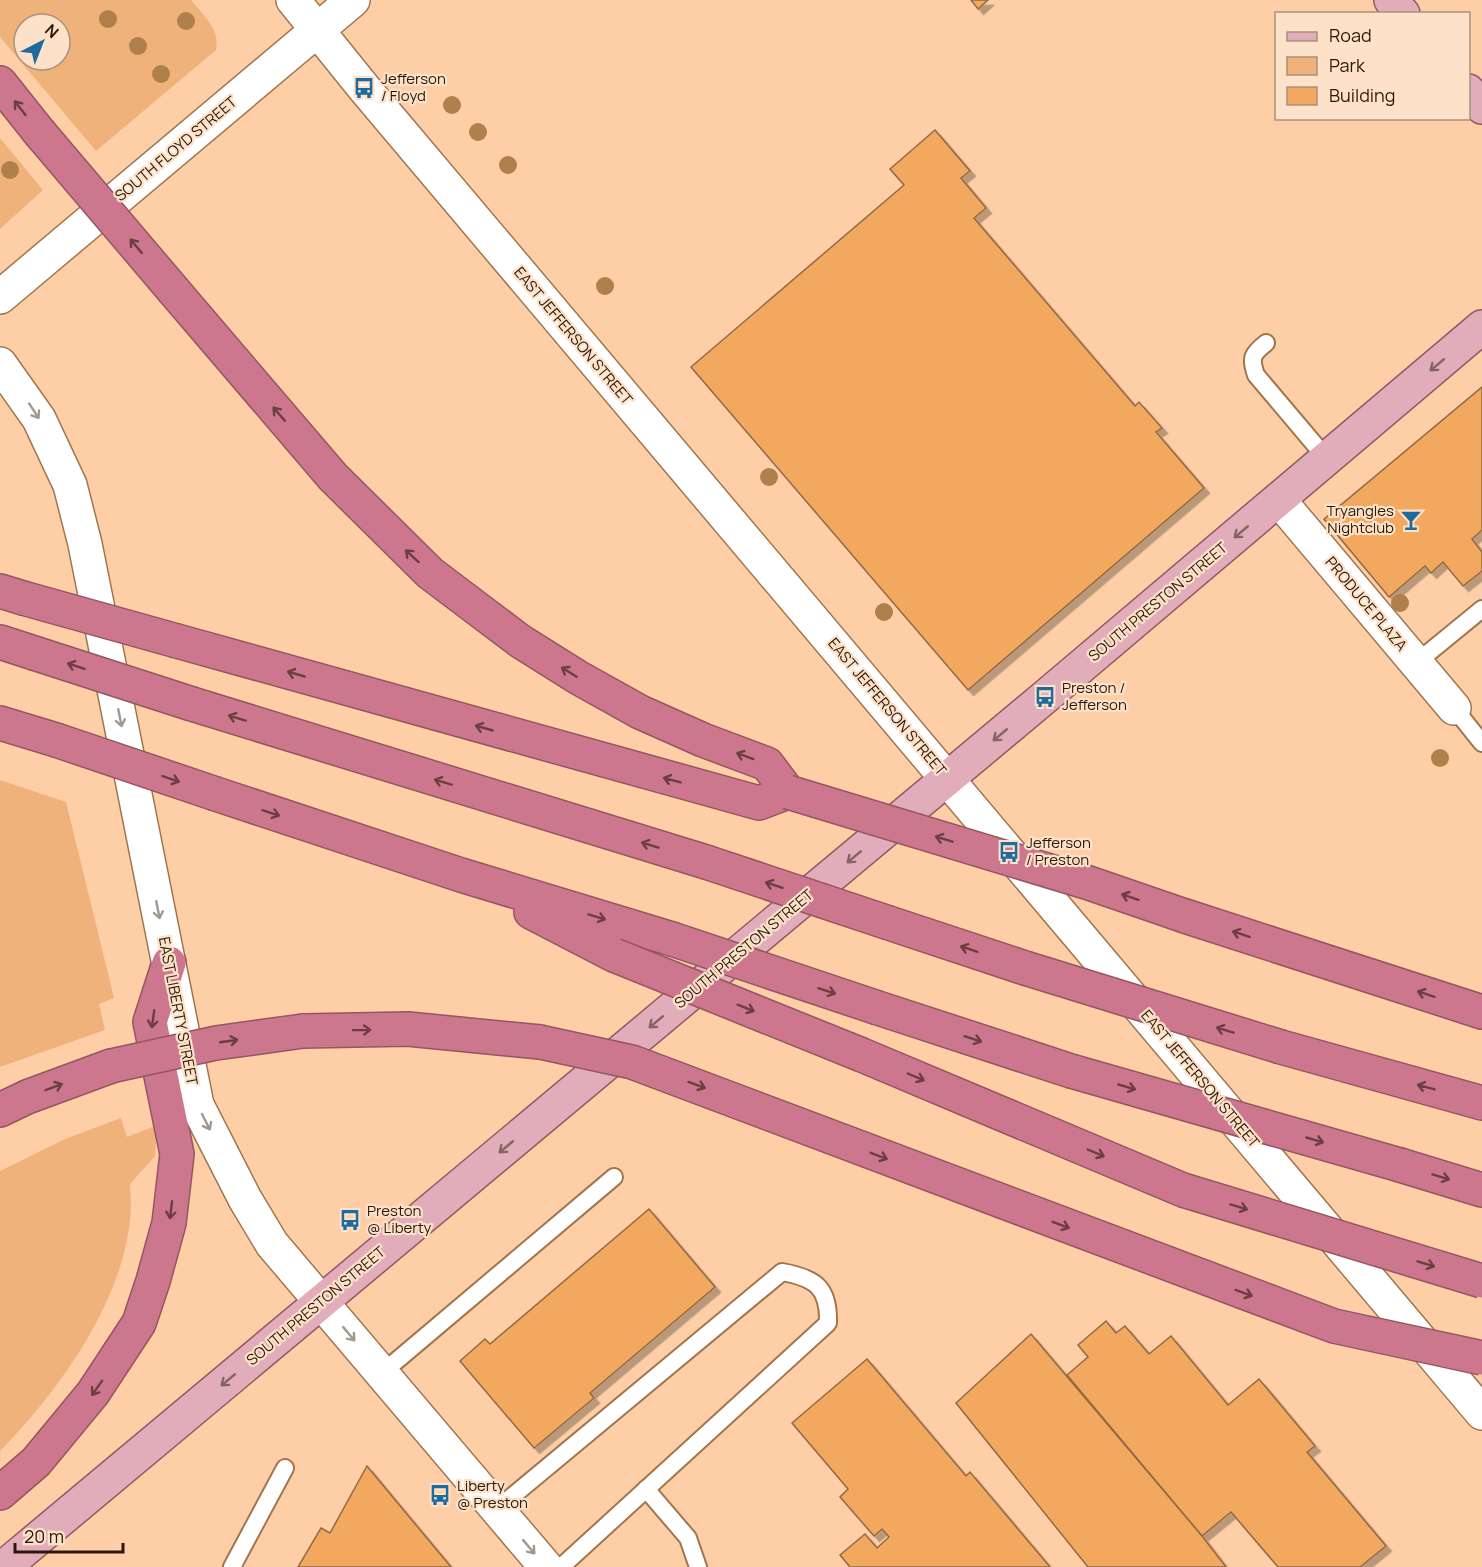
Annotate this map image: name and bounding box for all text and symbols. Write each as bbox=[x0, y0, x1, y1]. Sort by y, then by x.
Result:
north arrow bbox=[12, 12, 72, 72]
legend bbox=[1275, 12, 1470, 120]
text: N bbox=[40, 19, 64, 43]
text: Road bbox=[1329, 23, 1372, 47]
text: Park bbox=[1329, 53, 1366, 77]
place label: Jefferson / Floyd bbox=[381, 68, 446, 106]
bus stop icon: Jefferson / Floyd bbox=[352, 76, 376, 100]
text: Building bbox=[1329, 83, 1395, 107]
street label: SOUTH FLOYD STREET bbox=[110, 91, 241, 206]
one-way arrow bbox=[13, 100, 26, 116]
one-way arrow bbox=[129, 239, 143, 254]
street label: EAST JEFFERSON STREET bbox=[509, 262, 637, 409]
one-way arrow bbox=[1429, 359, 1445, 372]
one-way arrow bbox=[28, 402, 40, 419]
one-way arrow bbox=[272, 407, 286, 422]
place label: Tryangles Nightclub bbox=[1327, 500, 1394, 538]
bar icon: Tryangles Nightclub bbox=[1399, 508, 1423, 532]
one-way arrow bbox=[1234, 525, 1249, 539]
street label: SOUTH PRESTON STREET bbox=[1084, 537, 1232, 666]
one-way arrow bbox=[405, 549, 420, 564]
street label: PRODUCE PLAZA bbox=[1321, 552, 1412, 656]
street label: EAST JEFFERSON STREET bbox=[823, 633, 951, 780]
one-way arrow bbox=[67, 660, 86, 671]
one-way arrow bbox=[561, 665, 578, 677]
one-way arrow bbox=[287, 668, 306, 680]
place label: Preston / Jefferson bbox=[1062, 677, 1127, 715]
bus stop icon: Preston / Jefferson bbox=[1033, 685, 1057, 709]
one-way arrow bbox=[115, 708, 126, 728]
one-way arrow bbox=[228, 712, 247, 723]
one-way arrow bbox=[475, 721, 494, 733]
one-way arrow bbox=[993, 728, 1008, 742]
one-way arrow bbox=[736, 749, 755, 760]
one-way arrow bbox=[662, 774, 681, 785]
one-way arrow bbox=[161, 775, 180, 786]
one-way arrow bbox=[434, 776, 453, 787]
one-way arrow bbox=[261, 808, 280, 819]
place label: Jefferson / Preston bbox=[1026, 832, 1091, 870]
one-way arrow bbox=[935, 833, 954, 844]
one-way arrow bbox=[641, 839, 660, 850]
bus stop icon: Jefferson / Preston bbox=[997, 840, 1021, 864]
one-way arrow bbox=[847, 850, 862, 864]
one-way arrow bbox=[765, 878, 784, 889]
street label: SOUTH PRESTON STREET bbox=[670, 884, 818, 1013]
one-way arrow bbox=[1121, 891, 1140, 902]
one-way arrow bbox=[153, 899, 164, 919]
one-way arrow bbox=[587, 912, 606, 923]
one-way arrow bbox=[1232, 928, 1251, 939]
street label: EAST LIBERTY STREET bbox=[154, 935, 203, 1087]
one-way arrow bbox=[960, 943, 979, 954]
one-way arrow bbox=[817, 986, 836, 997]
one-way arrow bbox=[1417, 988, 1436, 999]
one-way arrow bbox=[737, 1003, 755, 1014]
street label: EAST JEFFERSON STREET bbox=[1136, 1005, 1264, 1152]
one-way arrow bbox=[147, 1009, 158, 1028]
one-way arrow bbox=[648, 1016, 664, 1029]
one-way arrow bbox=[351, 1024, 371, 1036]
one-way arrow bbox=[1216, 1024, 1235, 1035]
one-way arrow bbox=[963, 1034, 982, 1045]
one-way arrow bbox=[219, 1036, 239, 1047]
one-way arrow bbox=[906, 1072, 925, 1083]
one-way arrow bbox=[44, 1081, 63, 1092]
one-way arrow bbox=[687, 1081, 706, 1092]
one-way arrow bbox=[1416, 1081, 1435, 1093]
one-way arrow bbox=[1117, 1082, 1136, 1093]
one-way arrow bbox=[201, 1112, 212, 1130]
one-way arrow bbox=[1305, 1135, 1324, 1146]
one-way arrow bbox=[498, 1141, 514, 1154]
one-way arrow bbox=[1086, 1148, 1104, 1159]
one-way arrow bbox=[869, 1151, 888, 1162]
one-way arrow bbox=[1431, 1172, 1450, 1183]
one-way arrow bbox=[165, 1200, 176, 1220]
place label: Preston @ Liberty bbox=[367, 1200, 432, 1238]
one-way arrow bbox=[1229, 1202, 1248, 1213]
bus stop icon: Preston @ Liberty bbox=[338, 1208, 362, 1232]
one-way arrow bbox=[1051, 1220, 1070, 1231]
street label: SOUTH PRESTON STREET bbox=[242, 1241, 390, 1370]
one-way arrow bbox=[1416, 1259, 1435, 1270]
one-way arrow bbox=[1234, 1288, 1253, 1299]
one-way arrow bbox=[342, 1326, 356, 1341]
one-way arrow bbox=[220, 1374, 236, 1387]
one-way arrow bbox=[91, 1380, 103, 1396]
place label: Liberty @ Preston bbox=[457, 1475, 528, 1513]
bus stop icon: Liberty @ Preston bbox=[428, 1483, 452, 1507]
scale bar bbox=[15, 1516, 123, 1554]
text: 20 m bbox=[24, 1524, 64, 1548]
one-way arrow bbox=[523, 1539, 536, 1555]

